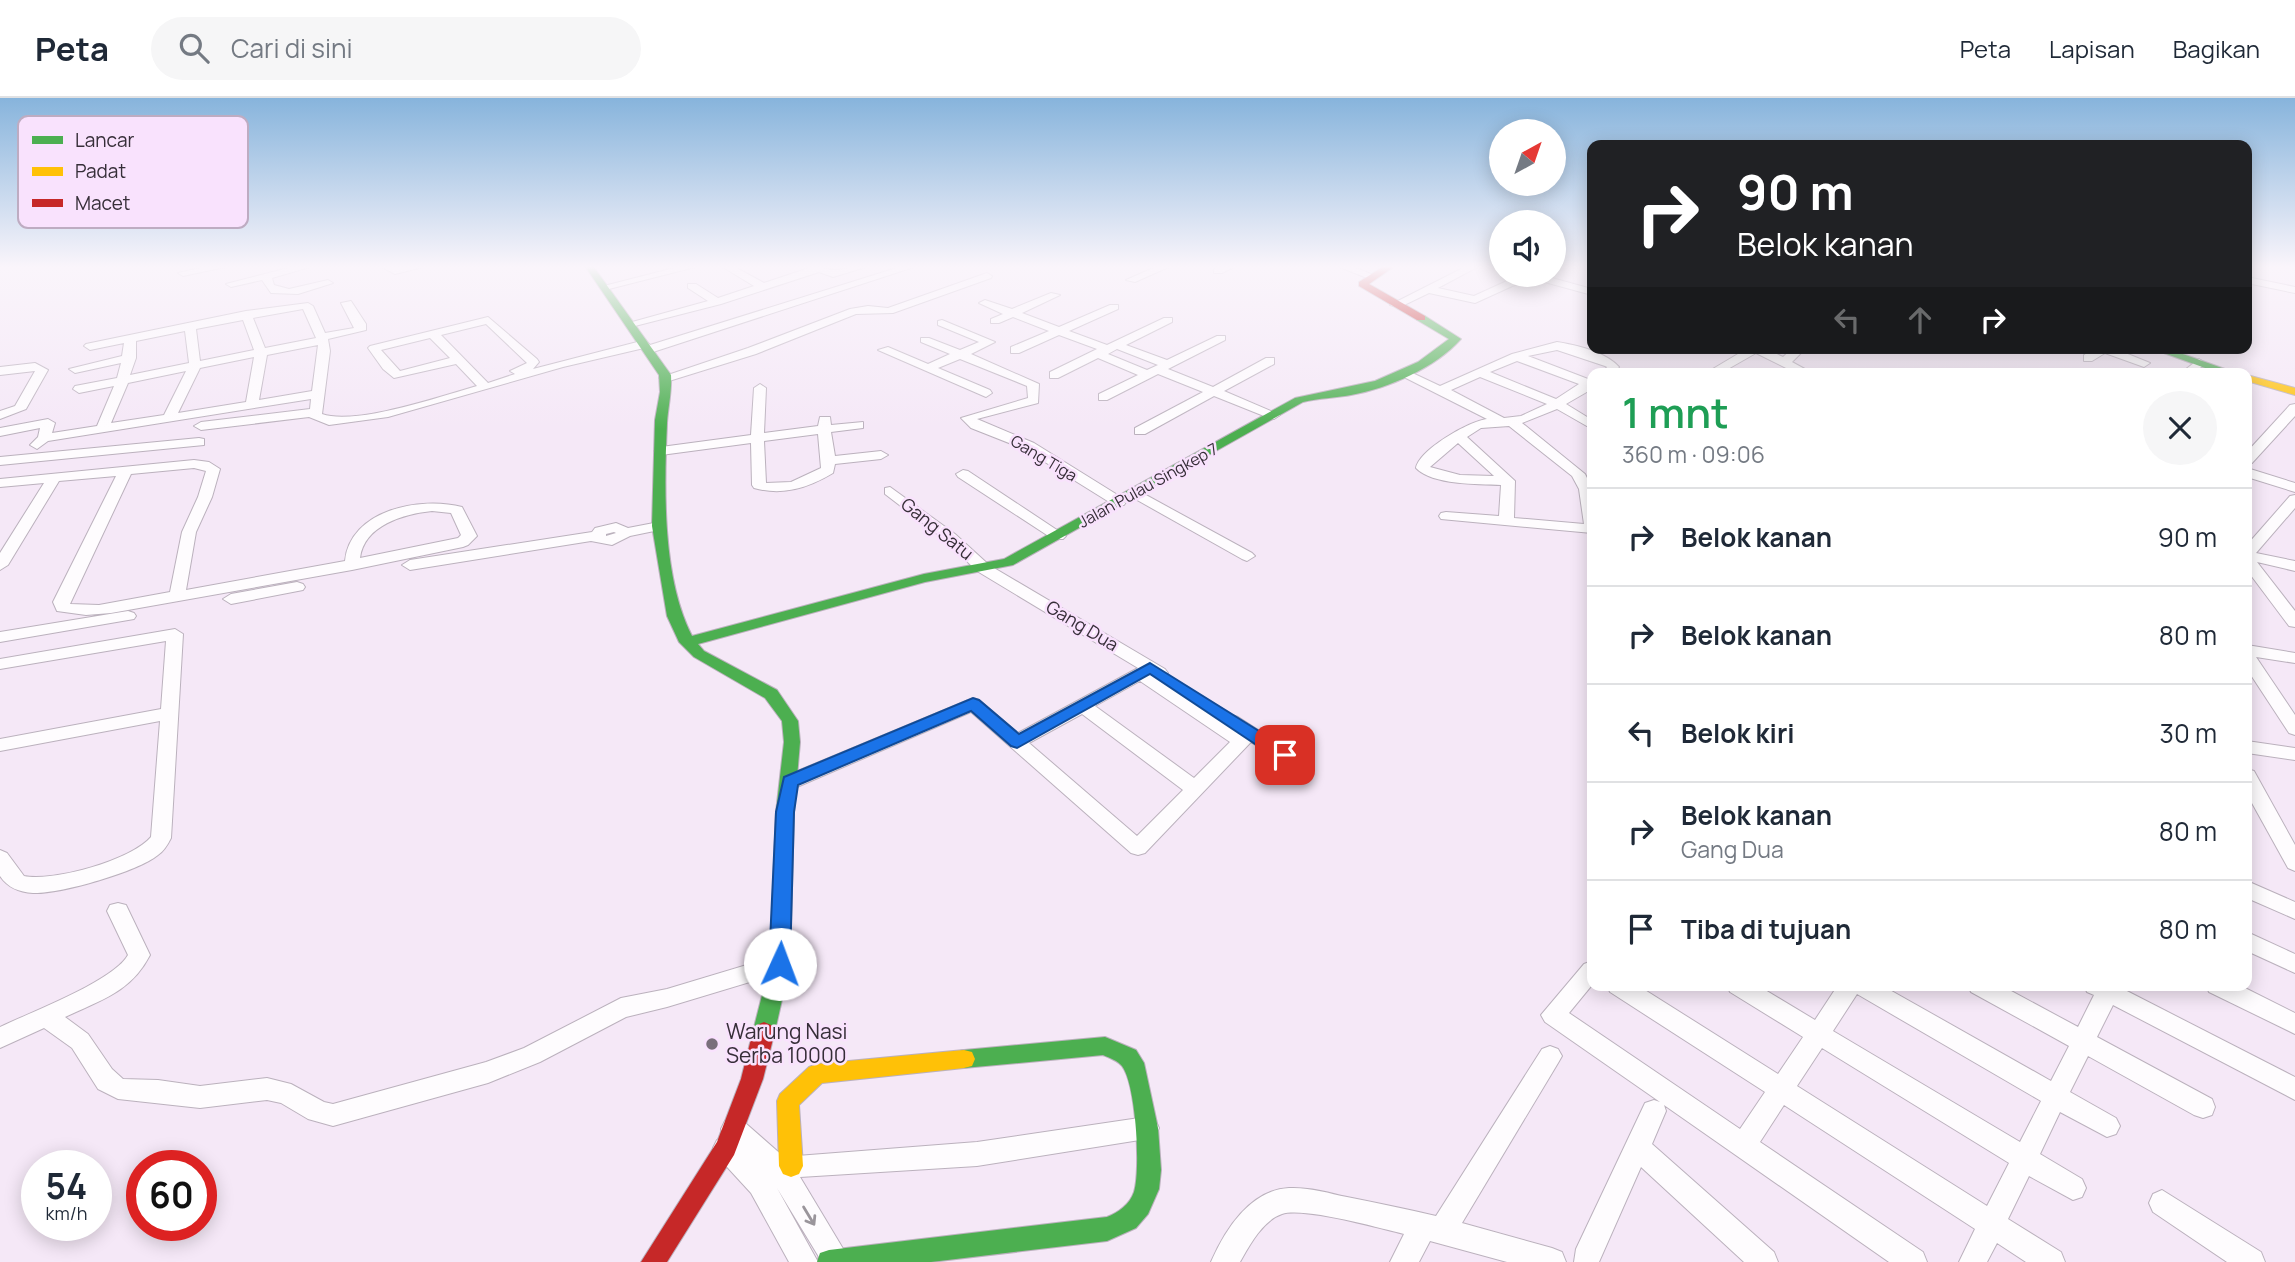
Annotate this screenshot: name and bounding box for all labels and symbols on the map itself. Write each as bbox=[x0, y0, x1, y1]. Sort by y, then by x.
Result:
legend bbox=[18, 116, 248, 228]
north arrow bbox=[1489, 119, 1566, 196]
text: Lancar bbox=[75, 127, 134, 153]
text: Padat bbox=[75, 158, 126, 184]
text: Macet bbox=[75, 190, 130, 216]
street label: Gang Tiga bbox=[1007, 430, 1081, 486]
street label: Jalan Pulau Singkep 7 bbox=[1074, 437, 1222, 533]
street label: Gang Satu bbox=[896, 492, 979, 565]
street label: Gang Dua bbox=[1042, 594, 1123, 656]
pin bbox=[1255, 725, 1315, 785]
position arrow bbox=[743, 927, 817, 1001]
place label: Warung Nasi Serba 10000 bbox=[726, 1017, 848, 1069]
marker: Warung Nasi Serba 10000 bbox=[704, 1036, 720, 1052]
speed limit sign: 60 bbox=[126, 1150, 217, 1241]
one-way arrow bbox=[803, 1205, 817, 1225]

